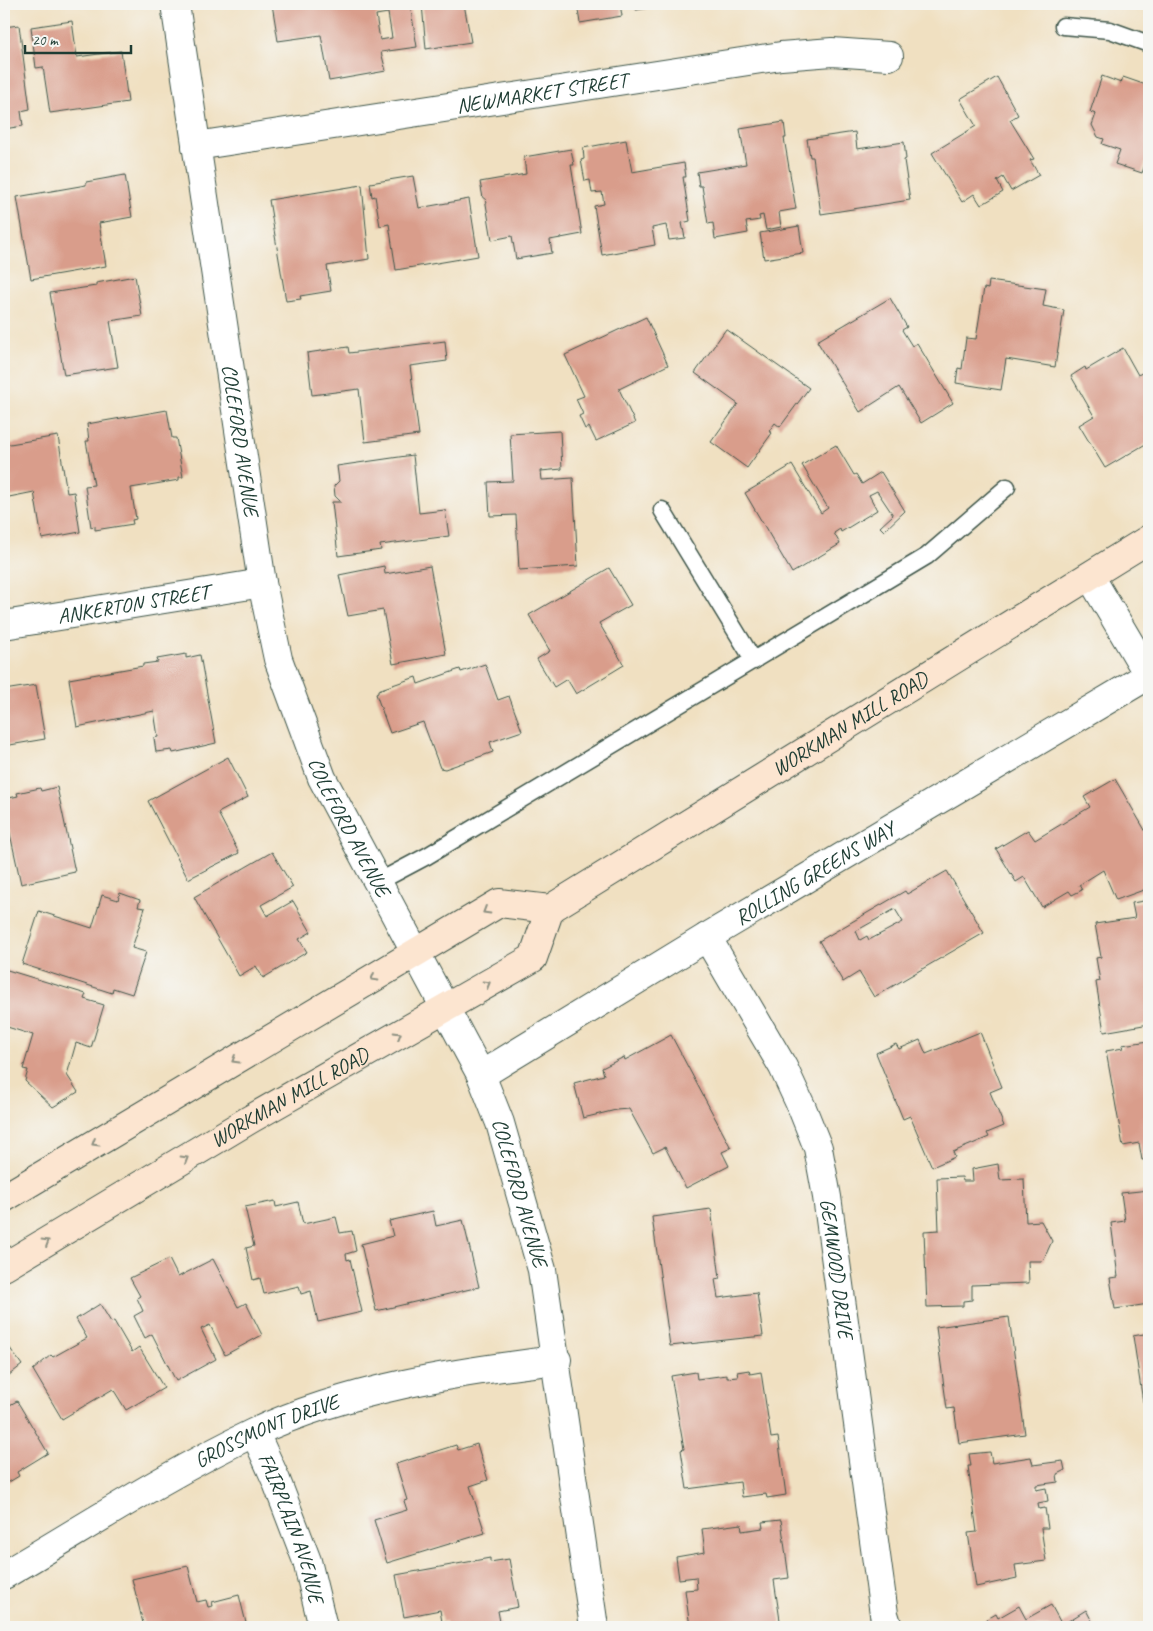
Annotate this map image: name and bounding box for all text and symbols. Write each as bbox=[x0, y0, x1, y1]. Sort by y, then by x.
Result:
scale bar bbox=[25, 22, 131, 54]
text: 20 m bbox=[32, 31, 59, 50]
street label: NEWMARKET STREET bbox=[455, 66, 634, 119]
street label: COLEFORD AVENUE bbox=[216, 362, 265, 521]
street label: ANKERTON STREET bbox=[56, 578, 216, 629]
street label: WORKMAN MILL ROAD bbox=[767, 665, 934, 782]
street label: COLEFORD AVENUE bbox=[303, 754, 397, 904]
street label: ROLLING GREENS WAY bbox=[730, 814, 902, 931]
one-way arrow bbox=[483, 904, 492, 914]
one-way arrow bbox=[371, 971, 380, 981]
one-way arrow bbox=[482, 981, 491, 991]
one-way arrow bbox=[393, 1032, 402, 1042]
street label: WORKMAN MILL ROAD bbox=[206, 1041, 375, 1153]
one-way arrow bbox=[231, 1054, 240, 1064]
street label: COLEFORD AVENUE bbox=[486, 1115, 554, 1273]
one-way arrow bbox=[91, 1137, 100, 1147]
one-way arrow bbox=[179, 1155, 188, 1165]
street label: GEMWOOD DRIVE bbox=[814, 1197, 860, 1343]
one-way arrow bbox=[40, 1239, 49, 1249]
street label: GROSSMONT DRIVE bbox=[190, 1388, 344, 1474]
street label: FAIRPLAIN AVENUE bbox=[253, 1449, 330, 1608]

